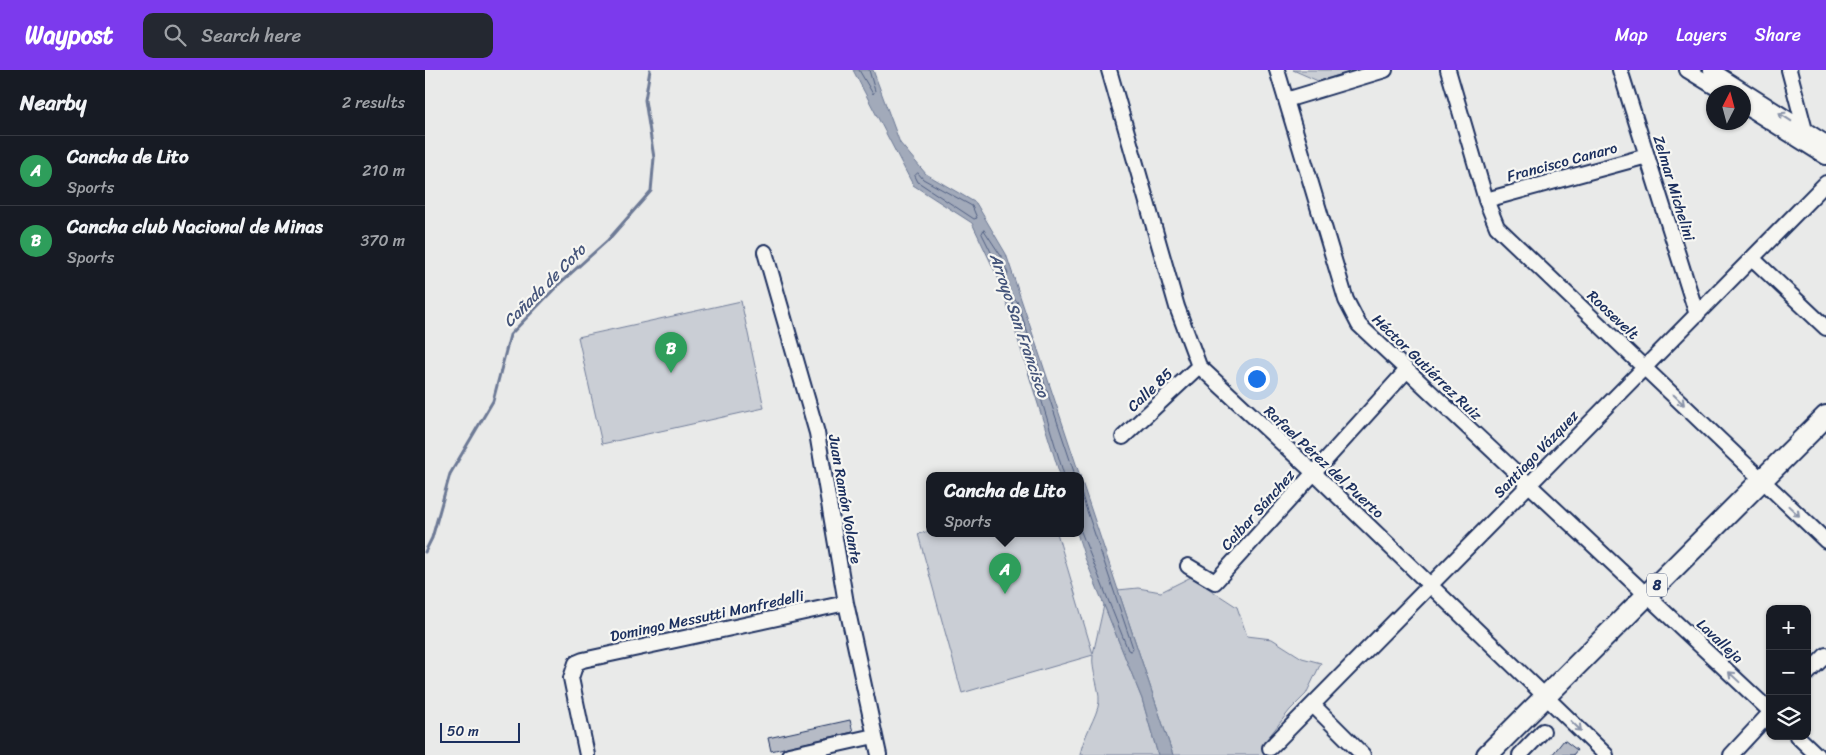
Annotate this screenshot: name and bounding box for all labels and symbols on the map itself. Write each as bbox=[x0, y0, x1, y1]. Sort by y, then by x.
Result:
north arrow bbox=[1706, 85, 1751, 130]
one-way arrow bbox=[1778, 112, 1792, 122]
street label: Zelmar Michelini bbox=[1646, 132, 1703, 245]
street label: Francisco Canaro bbox=[1504, 135, 1621, 189]
water label: Cañada de Coto bbox=[496, 236, 594, 334]
water label: Arroyo San Francisco bbox=[981, 248, 1058, 402]
street label: Roosevelt bbox=[1581, 284, 1646, 347]
street label: Héctor Gutiérrez Ruiz bbox=[1366, 307, 1489, 427]
pin: B bbox=[655, 332, 687, 373]
street label: Calle 85 bbox=[1121, 362, 1179, 418]
your location bbox=[1244, 366, 1270, 392]
one-way arrow bbox=[1673, 394, 1685, 406]
street label: Rafael Pérez del Puerto bbox=[1258, 399, 1391, 525]
street label: Santiago Vázquez bbox=[1487, 403, 1586, 504]
street label: Juan Ramón Volante bbox=[821, 431, 869, 566]
street label: Caibar Sánchez bbox=[1214, 463, 1302, 557]
one-way arrow bbox=[1787, 505, 1800, 517]
pin: A bbox=[989, 553, 1021, 594]
road number: 8 bbox=[1647, 574, 1667, 596]
street label: Domingo Messutti Manfredelli bbox=[608, 583, 807, 649]
street label: Lavalleja bbox=[1690, 612, 1750, 670]
one-way arrow bbox=[1728, 671, 1741, 683]
scale bar bbox=[440, 720, 520, 743]
one-way arrow bbox=[1569, 720, 1582, 732]

